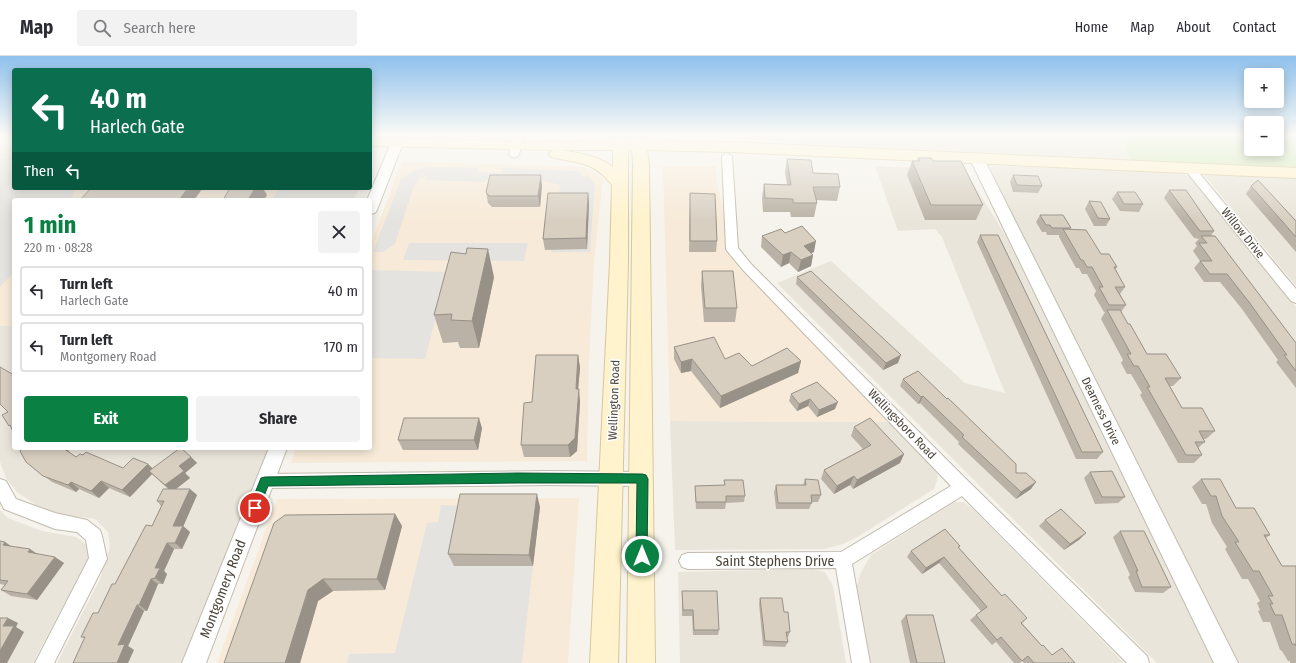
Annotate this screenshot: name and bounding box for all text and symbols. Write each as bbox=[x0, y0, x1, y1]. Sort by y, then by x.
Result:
search box bbox=[77, 10, 357, 46]
text: Map bbox=[20, 16, 53, 39]
icon: search bbox=[91, 17, 113, 39]
text: Search here bbox=[123, 19, 196, 37]
text: Home bbox=[1075, 19, 1108, 36]
text: Map bbox=[1130, 19, 1154, 36]
text: About bbox=[1176, 19, 1211, 36]
text: Contact bbox=[1233, 19, 1276, 36]
map controls bbox=[1244, 68, 1284, 156]
button: + bbox=[1244, 68, 1284, 108]
text: 40 m bbox=[90, 82, 147, 115]
icon: left bbox=[24, 84, 76, 136]
text: Harlech Gate bbox=[90, 116, 185, 138]
button: − bbox=[1244, 116, 1284, 156]
icon: left bbox=[62, 160, 84, 182]
text: Then bbox=[24, 162, 54, 180]
street label: Willow Drive bbox=[1218, 205, 1268, 261]
text: 1 min bbox=[24, 211, 76, 239]
button: close bbox=[318, 211, 360, 253]
text: 220 m · 08:28 bbox=[24, 240, 92, 255]
text: Turn left bbox=[60, 275, 113, 293]
icon: left bbox=[26, 280, 48, 302]
text: 40 m bbox=[328, 282, 358, 300]
text: Harlech Gate bbox=[60, 293, 128, 308]
text: Turn left bbox=[60, 331, 113, 349]
icon: left bbox=[26, 336, 48, 358]
text: 170 m bbox=[323, 338, 358, 356]
text: Montgomery Road bbox=[60, 349, 157, 364]
street label: Wellington Road bbox=[606, 360, 622, 440]
street label: Dearness Drive bbox=[1079, 375, 1123, 447]
street label: Wellingsboro Road bbox=[865, 386, 939, 462]
button: Exit bbox=[24, 396, 188, 442]
button: Share bbox=[196, 396, 360, 442]
pin bbox=[238, 491, 272, 525]
icon: arrive bbox=[244, 497, 266, 519]
position arrow bbox=[621, 535, 663, 577]
street label: Montgomery Road bbox=[196, 537, 250, 641]
street label: Saint Stephens Drive bbox=[716, 553, 834, 570]

